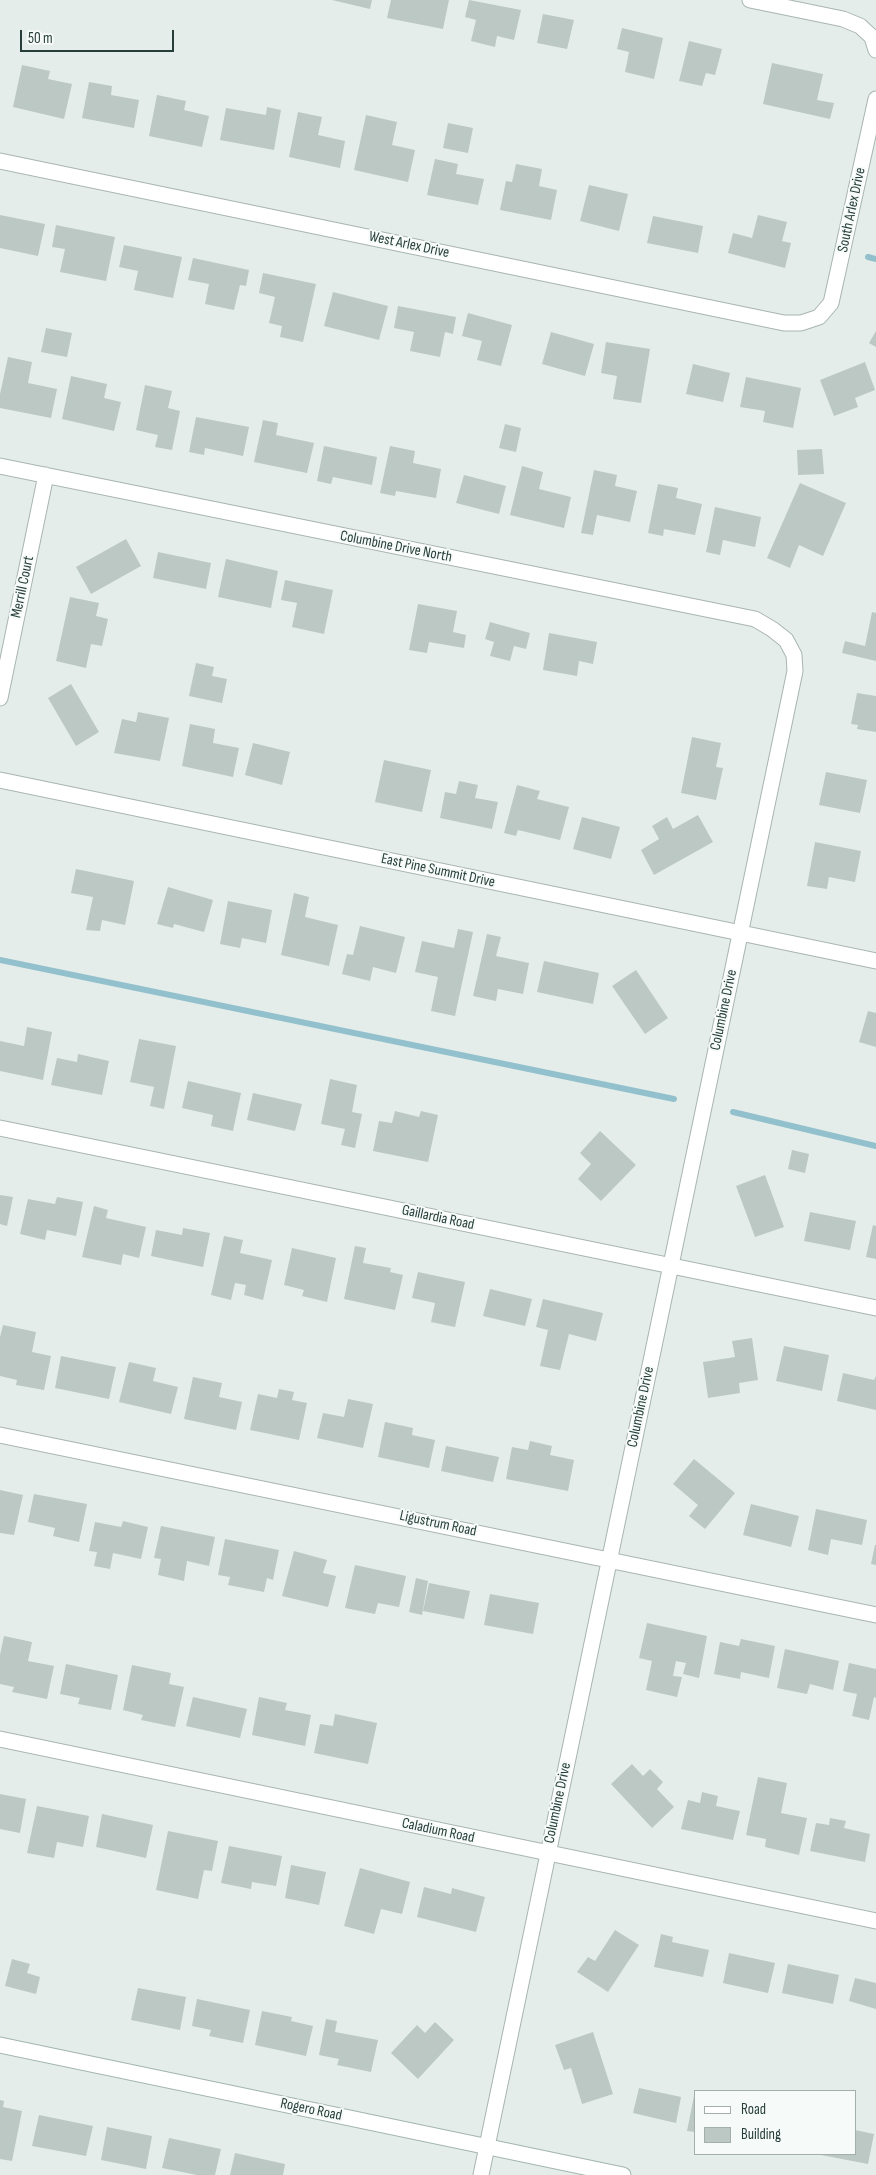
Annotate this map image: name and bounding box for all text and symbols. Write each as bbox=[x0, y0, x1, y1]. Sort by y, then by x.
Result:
scale bar bbox=[22, 20, 176, 52]
text: 50 m bbox=[28, 29, 53, 48]
street label: South Arlex Drive bbox=[834, 166, 870, 254]
street label: West Arlex Drive bbox=[367, 228, 451, 262]
street label: Columbine Drive North bbox=[338, 527, 454, 567]
street label: Merrill Court bbox=[8, 554, 38, 620]
street label: East Pine Summit Drive bbox=[379, 850, 497, 892]
street label: Columbine Drive bbox=[707, 968, 741, 1052]
street label: Gaillardia Road bbox=[400, 1202, 476, 1234]
street label: Columbine Drive bbox=[624, 1365, 658, 1449]
street label: Ligustrum Road bbox=[398, 1507, 478, 1541]
street label: Columbine Drive bbox=[541, 1761, 575, 1845]
street label: Caladium Road bbox=[400, 1815, 476, 1847]
legend bbox=[694, 2090, 856, 2155]
street label: Rogero Road bbox=[279, 2095, 343, 2125]
text: Road bbox=[741, 2100, 766, 2119]
text: Building bbox=[741, 2125, 781, 2144]

